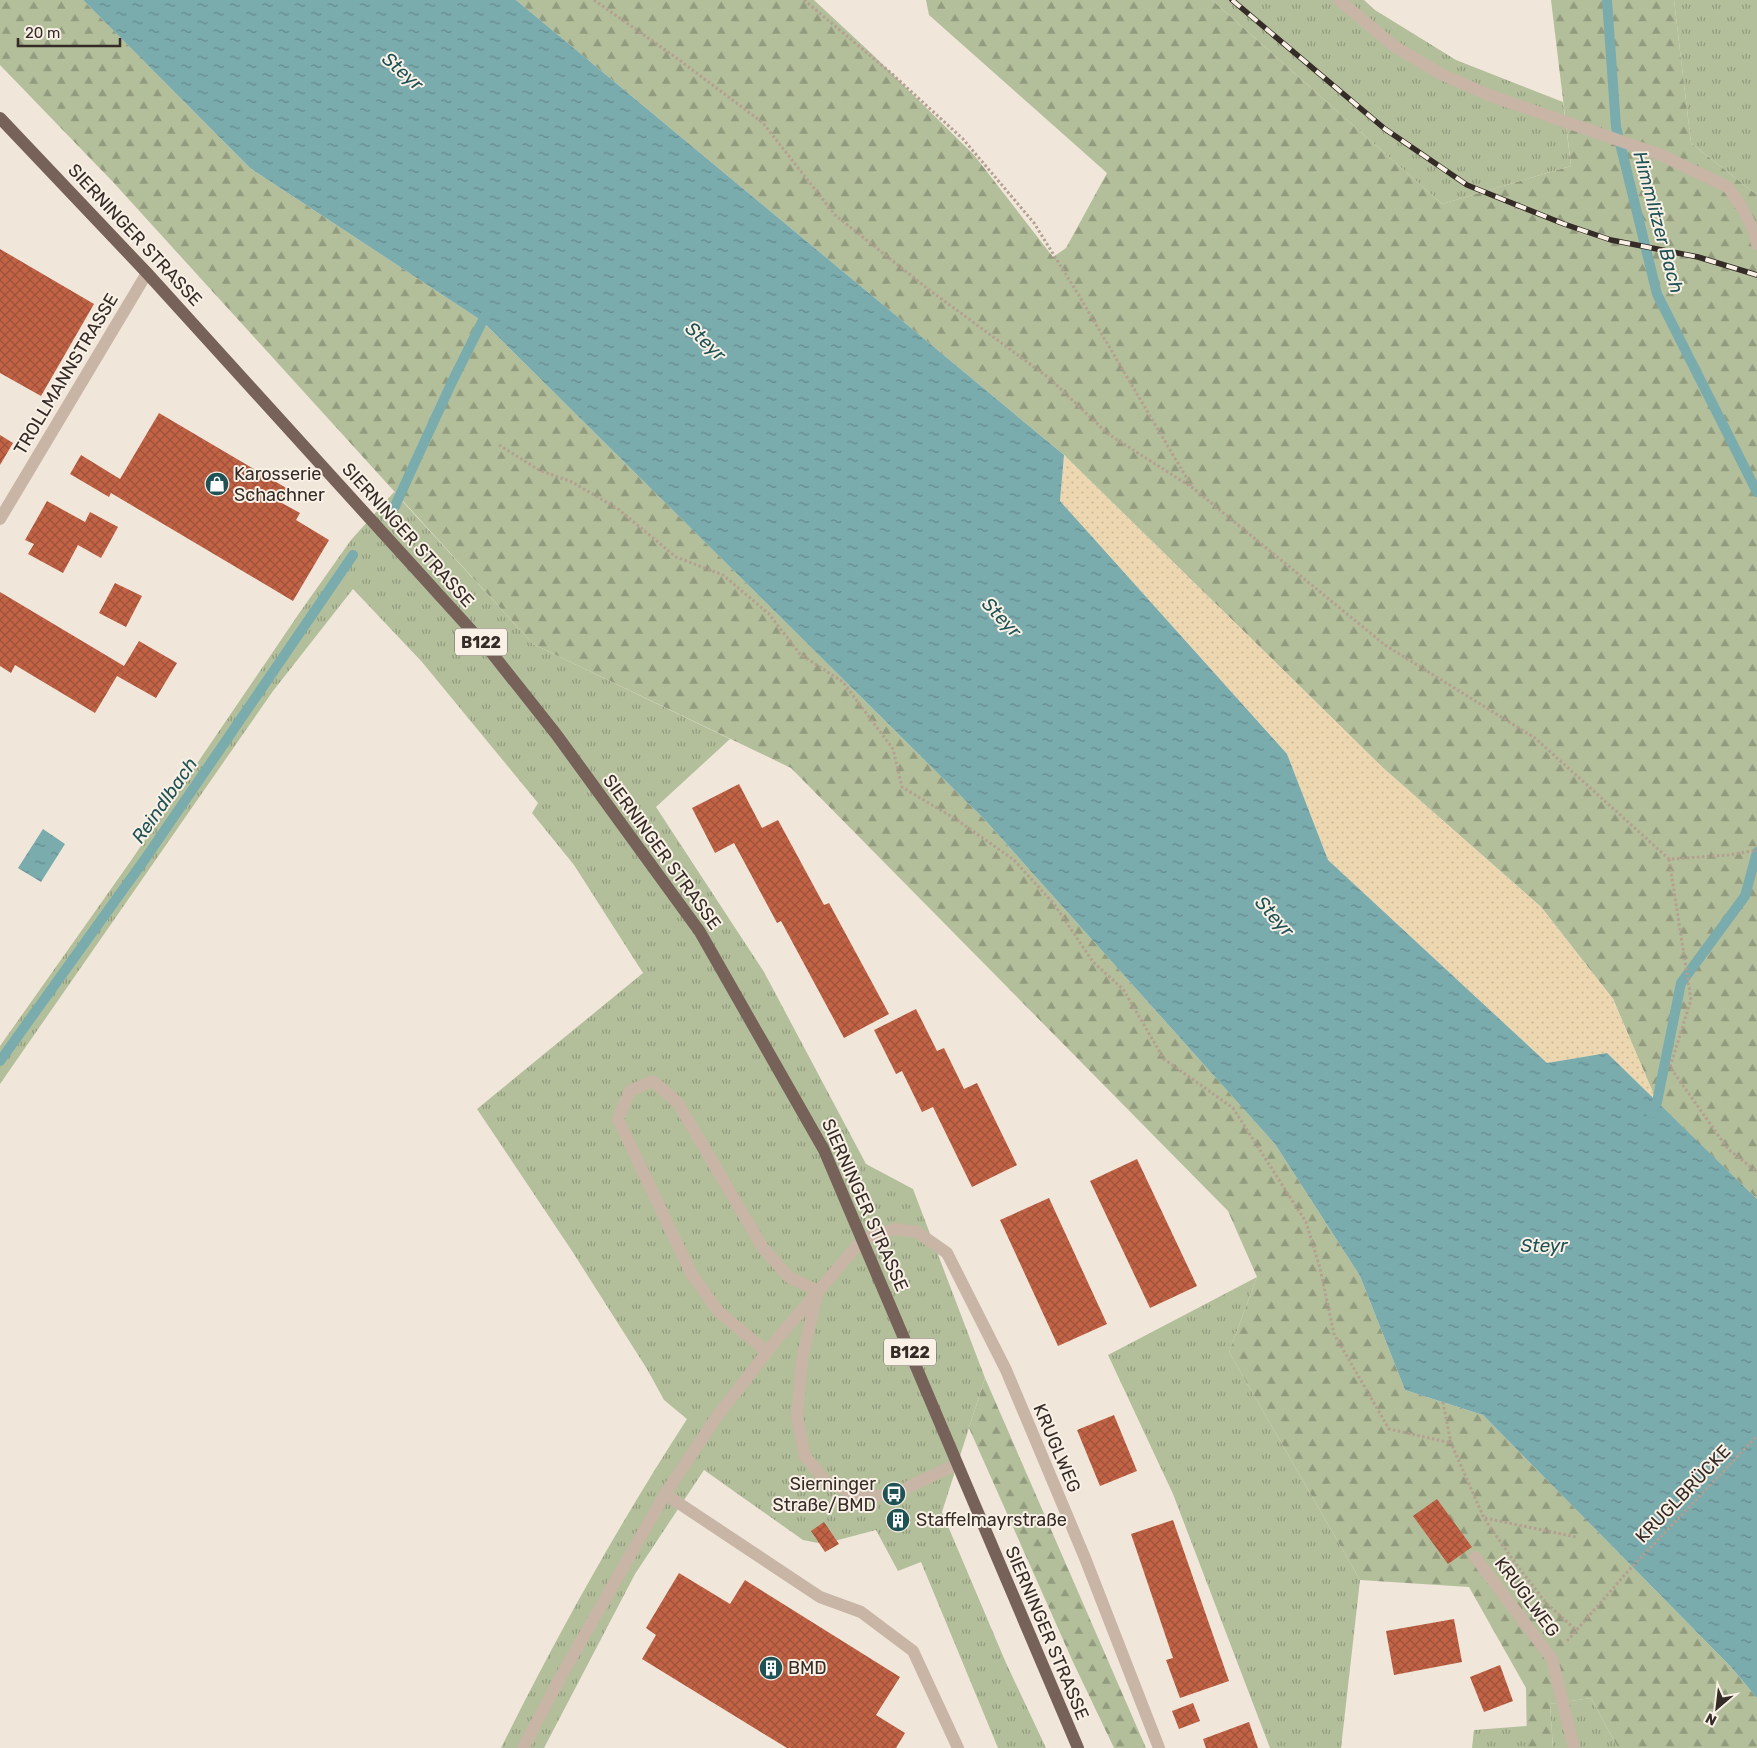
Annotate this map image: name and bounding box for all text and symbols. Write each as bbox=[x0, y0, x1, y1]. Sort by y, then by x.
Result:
scale bar bbox=[18, 15, 120, 47]
text: 20 m bbox=[25, 24, 60, 42]
water label: Steyr bbox=[377, 47, 429, 96]
water label: Himmlitzer Bach bbox=[1628, 149, 1689, 296]
street label: SIERNINGER STRASSE bbox=[63, 159, 207, 311]
street label: TROLLMANNSTRASSE bbox=[9, 289, 123, 459]
water label: Steyr bbox=[681, 317, 731, 366]
street label: SIERNINGER STRASSE bbox=[337, 458, 479, 612]
place label: Karosserie Schachner bbox=[234, 463, 325, 506]
shop icon: Karosserie Schachner bbox=[204, 471, 230, 497]
water label: Steyr bbox=[977, 592, 1027, 643]
road number: B122 bbox=[455, 628, 507, 656]
water label: Reindlbach bbox=[126, 753, 202, 848]
street label: SIERNINGER STRASSE bbox=[598, 770, 726, 934]
water label: Steyr bbox=[1250, 891, 1299, 942]
street label: SIERNINGER STRASSE bbox=[817, 1115, 913, 1295]
water label: Steyr bbox=[1520, 1234, 1568, 1257]
road number: B122 bbox=[884, 1338, 936, 1365]
street label: KRUGLWEG bbox=[1028, 1400, 1086, 1496]
street label: KRUGLBRÜCKE bbox=[1631, 1440, 1735, 1548]
place label: Sierninger Straße/BMD bbox=[773, 1473, 876, 1516]
bus stop icon: Sierninger Straße/BMD bbox=[881, 1481, 907, 1507]
building icon: Staffelmayrstraße bbox=[885, 1507, 911, 1533]
place label: Staffelmayrstraße bbox=[916, 1509, 1067, 1531]
street label: SIERNINGER STRASSE bbox=[1000, 1543, 1094, 1723]
street label: KRUGLWEG bbox=[1490, 1553, 1564, 1641]
building icon: BMD bbox=[758, 1655, 784, 1681]
place label: BMD bbox=[788, 1657, 827, 1679]
north arrow bbox=[1692, 1683, 1742, 1733]
text: N bbox=[1703, 1709, 1720, 1729]

